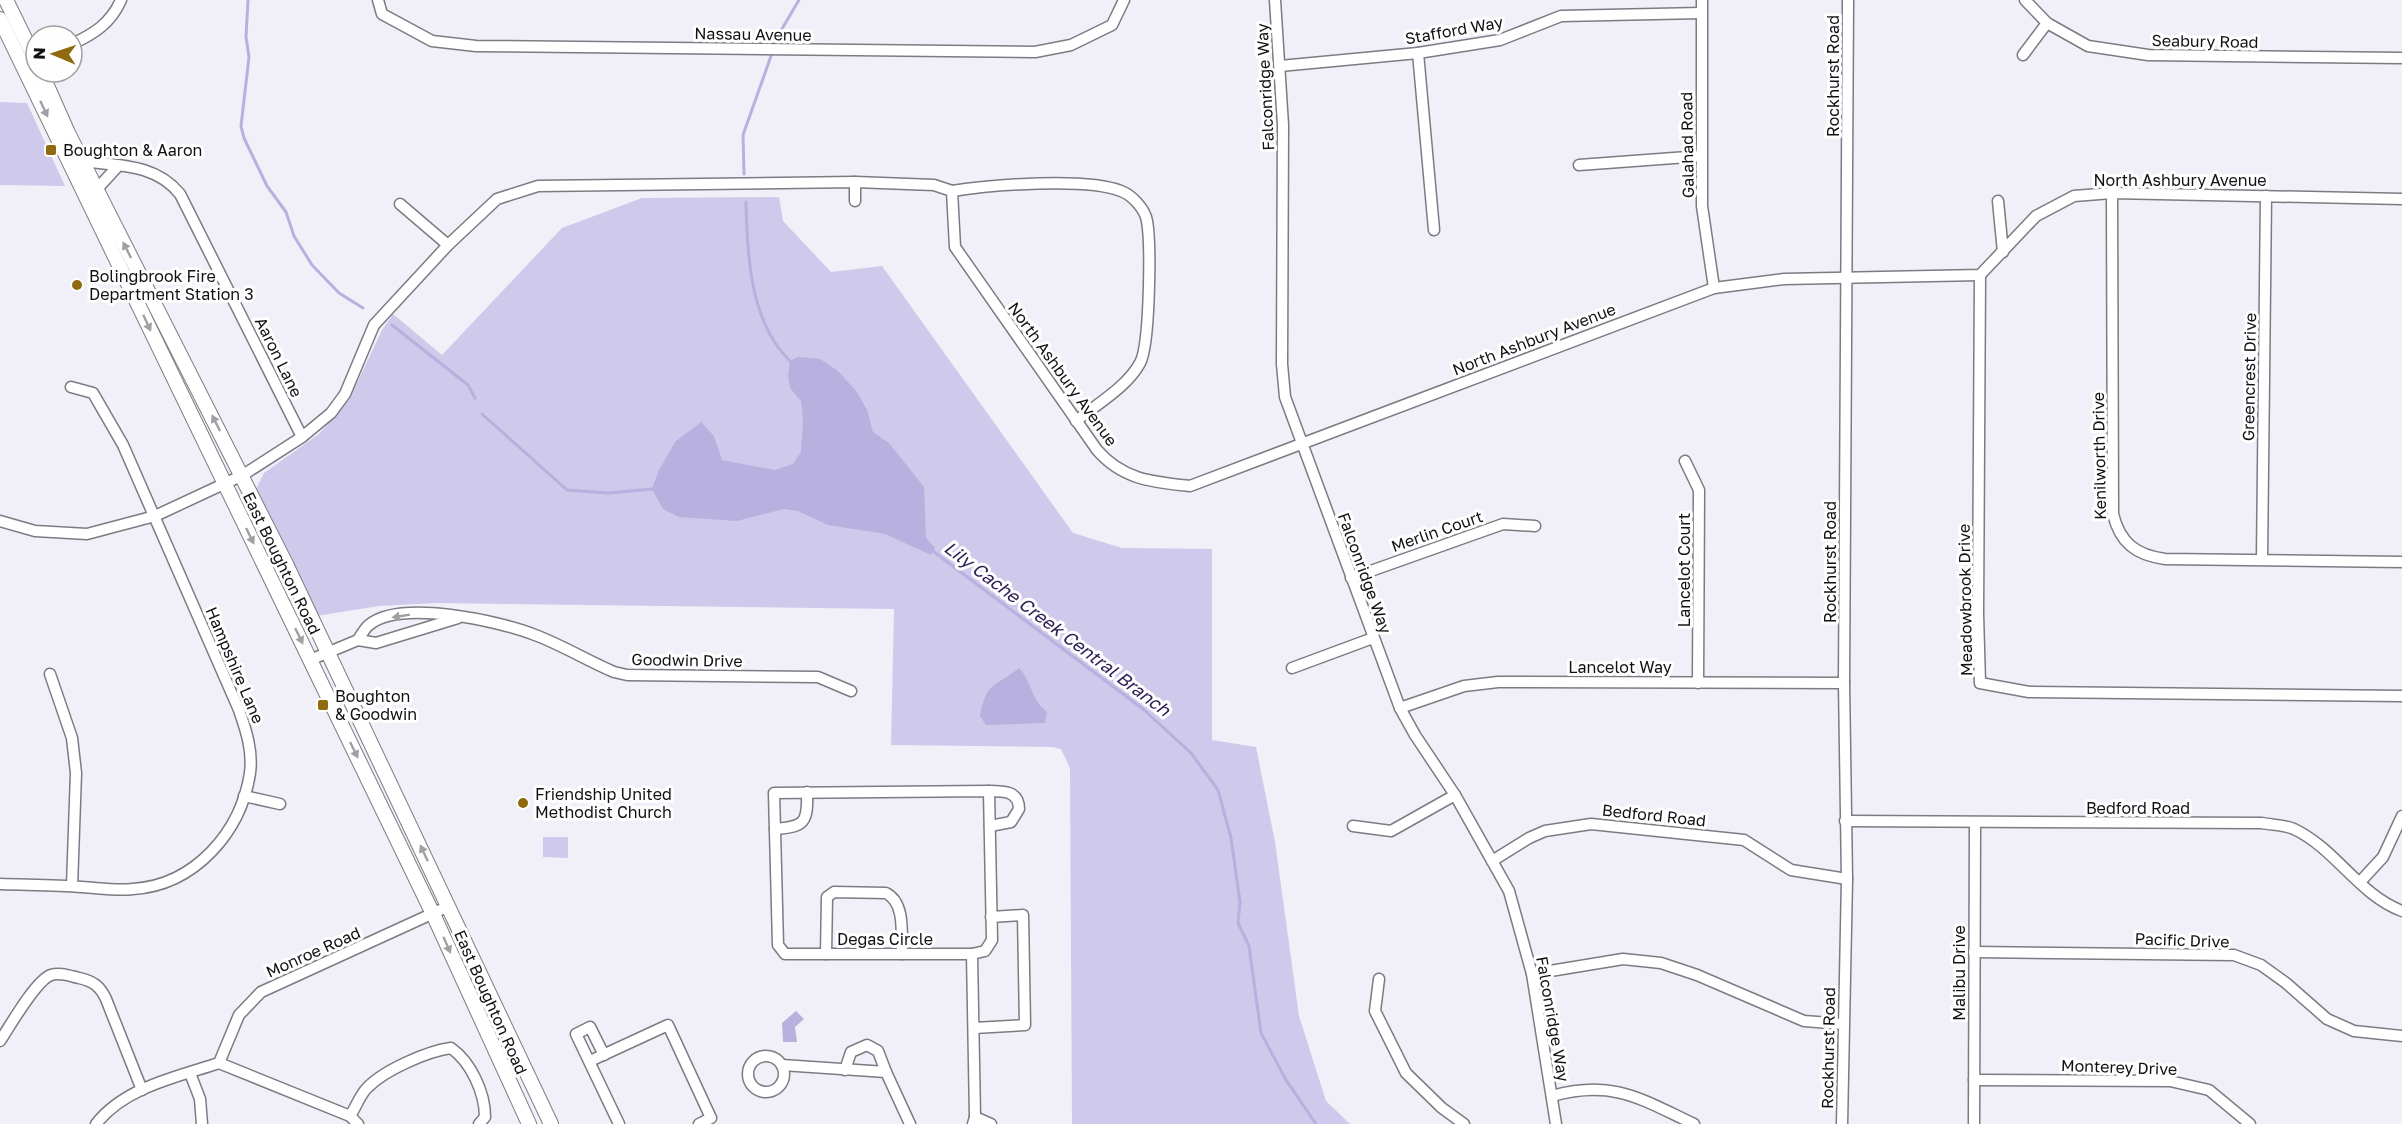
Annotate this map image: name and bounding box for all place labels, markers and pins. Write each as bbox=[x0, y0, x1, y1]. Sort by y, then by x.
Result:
place label: Boughton & Aaron bbox=[63, 140, 202, 160]
marker: Boughton & Aaron bbox=[44, 143, 58, 157]
place label: Bolingbrook Fire Department Station 3 bbox=[89, 266, 254, 304]
marker: Bolingbrook Fire Department Station 3 bbox=[70, 278, 84, 292]
place label: Boughton & Goodwin bbox=[335, 686, 417, 724]
marker: Boughton & Goodwin bbox=[316, 698, 330, 712]
place label: Friendship United Methodist Church bbox=[535, 784, 672, 822]
marker: Friendship United Methodist Church bbox=[516, 796, 530, 810]

